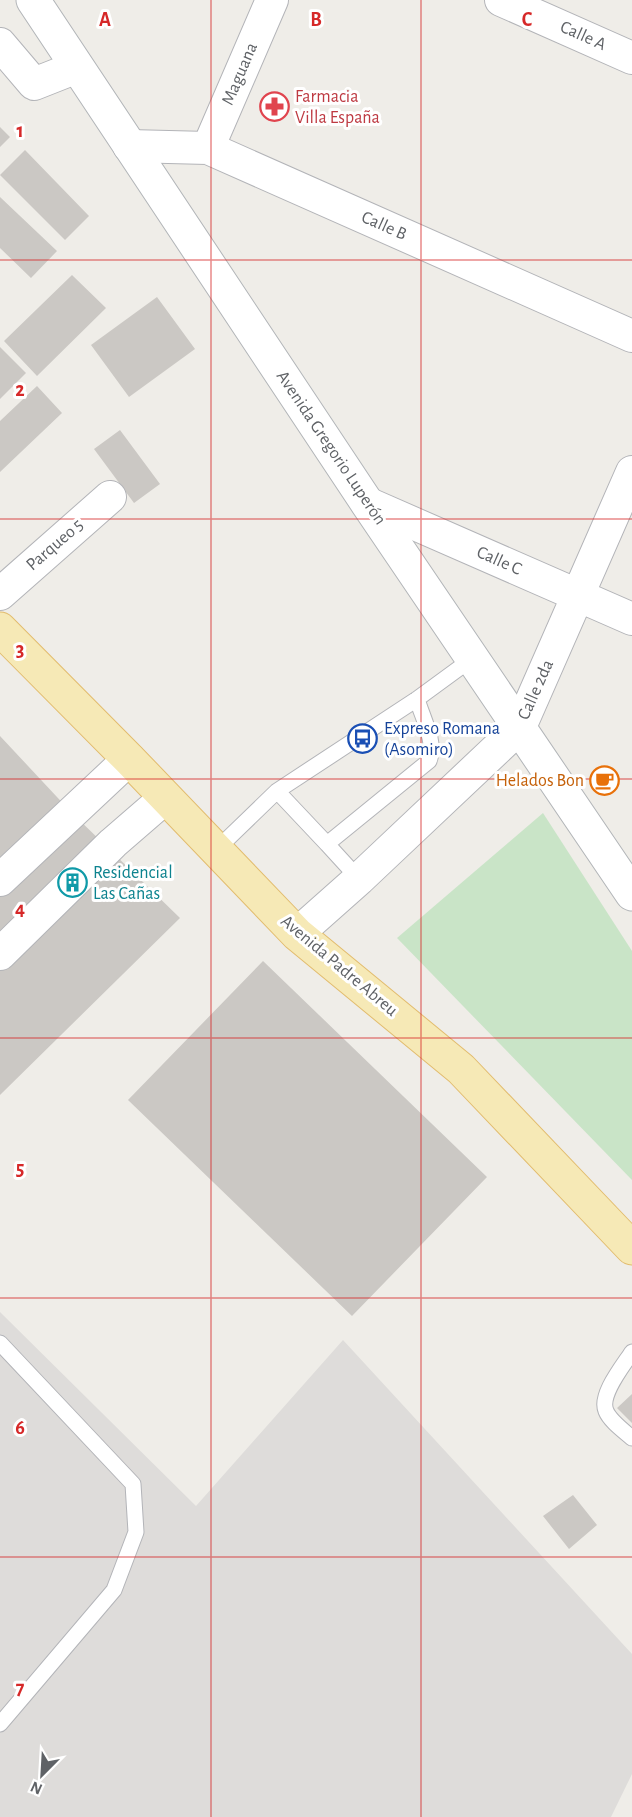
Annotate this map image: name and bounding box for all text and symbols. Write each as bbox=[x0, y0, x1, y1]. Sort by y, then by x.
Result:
text: A bbox=[99, 10, 111, 30]
text: B bbox=[310, 10, 322, 30]
text: C bbox=[522, 10, 533, 30]
street label: Calle A bbox=[557, 18, 609, 54]
street label: Maguana bbox=[219, 40, 261, 108]
place label: Farmacia Villa España bbox=[295, 88, 380, 127]
pharmacy icon: Farmacia Villa España bbox=[258, 91, 290, 123]
text: 1 bbox=[16, 121, 24, 141]
street label: Calle B bbox=[359, 208, 409, 244]
street label: Avenida Gregorio Luperón bbox=[273, 368, 389, 528]
text: 2 bbox=[15, 380, 25, 400]
street label: Parqueo 5 bbox=[23, 516, 87, 574]
street label: Calle C bbox=[474, 543, 524, 579]
text: 3 bbox=[16, 640, 24, 660]
street label: Calle 2da bbox=[515, 657, 557, 723]
place label: Expreso Romana (Asomiro) bbox=[384, 720, 500, 759]
bus stop icon: Expreso Romana (Asomiro) bbox=[347, 723, 379, 755]
cafe icon: Helados Bon bbox=[589, 765, 621, 797]
place label: Helados Bon bbox=[496, 772, 584, 790]
place label: Residencial Las Cañas bbox=[93, 864, 173, 903]
building icon: Residencial Las Cañas bbox=[56, 867, 88, 899]
text: 4 bbox=[15, 899, 25, 919]
street label: Avenida Padre Abreu bbox=[277, 912, 401, 1020]
text: 5 bbox=[16, 1159, 24, 1179]
text: 6 bbox=[15, 1418, 25, 1438]
text: 7 bbox=[16, 1678, 25, 1698]
north arrow bbox=[12, 1745, 72, 1805]
text: N bbox=[28, 1778, 45, 1797]

